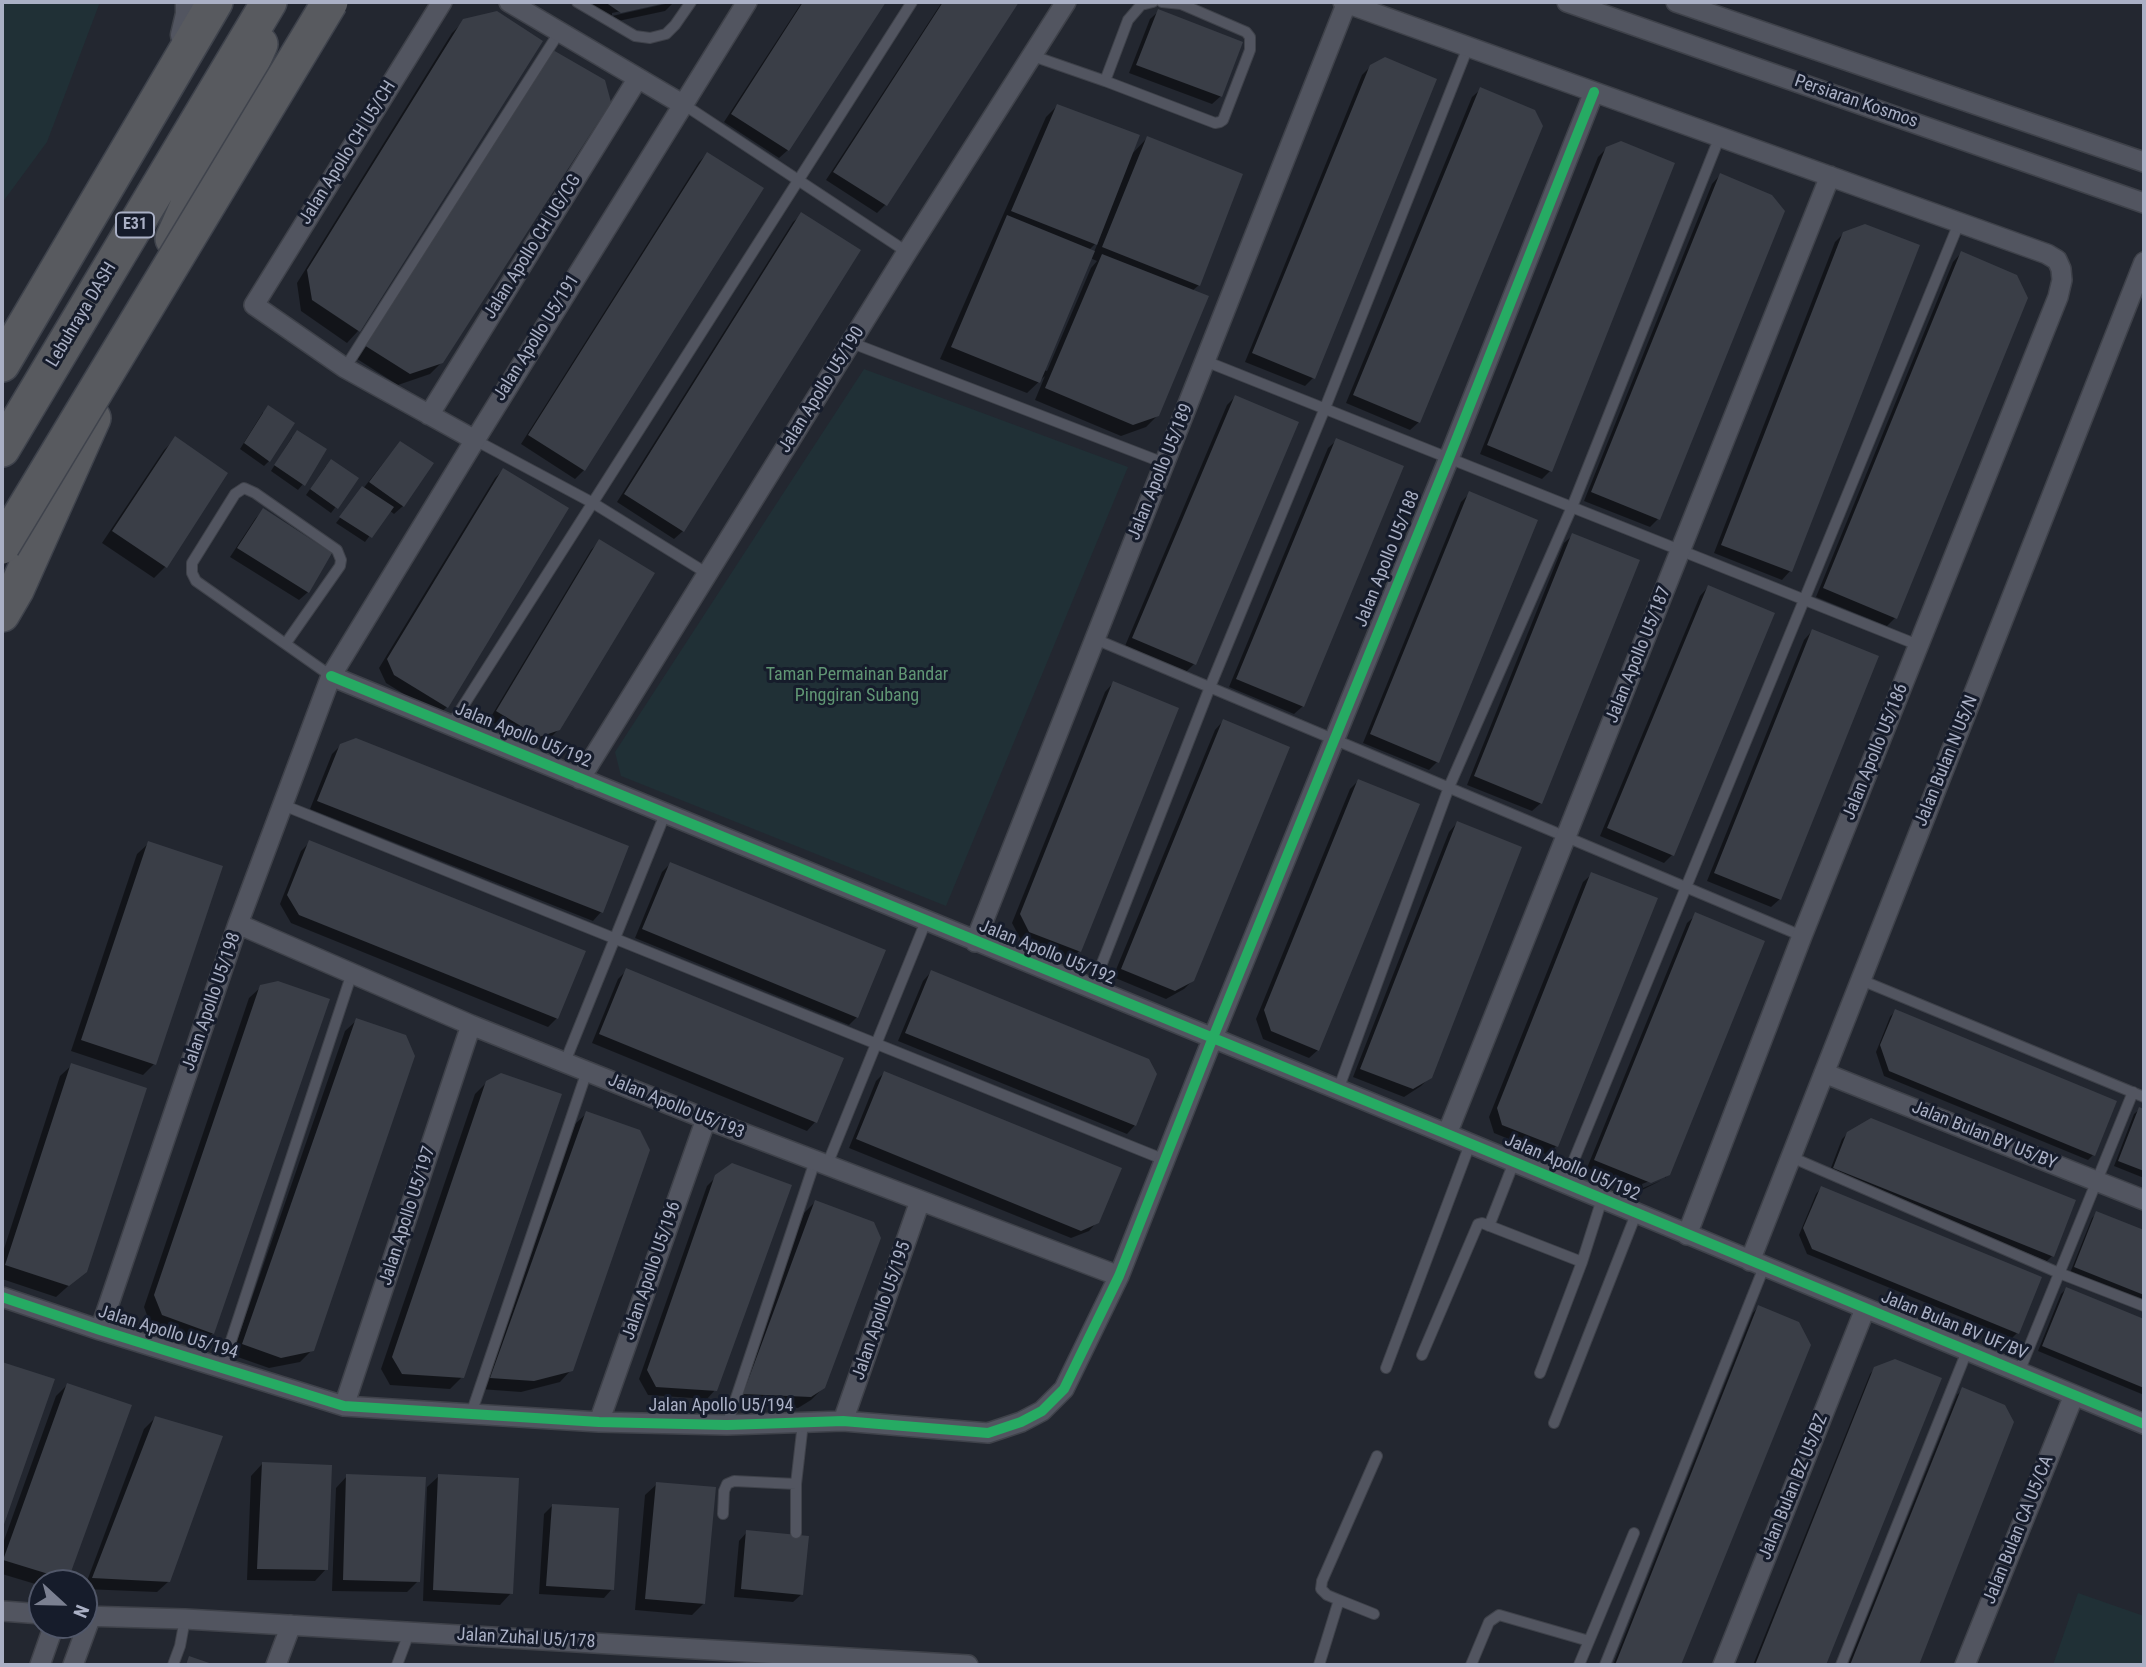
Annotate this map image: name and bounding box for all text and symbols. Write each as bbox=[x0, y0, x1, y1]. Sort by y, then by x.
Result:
street label: Persiaran Kosmos bbox=[1792, 71, 1920, 133]
street label: Jalan Apollo CH U5/CH bbox=[295, 77, 401, 229]
street label: Jalan Apollo CH UG/CG bbox=[480, 171, 586, 323]
road number: E31 bbox=[116, 213, 154, 238]
street label: Lebuhraya DASH bbox=[42, 259, 122, 371]
street label: Jalan Apollo U5/191 bbox=[489, 271, 585, 405]
street label: Jalan Apollo U5/190 bbox=[774, 323, 870, 457]
street label: Jalan Apollo U5/189 bbox=[1124, 401, 1198, 543]
street label: Jalan Apollo U5/188 bbox=[1351, 488, 1425, 630]
street label: Jalan Apollo U5/187 bbox=[1602, 584, 1676, 726]
park label: Taman Permainan Bandar Pinggiran Subang bbox=[766, 664, 948, 706]
street label: Jalan Apollo U5/186 bbox=[1839, 681, 1913, 823]
street label: Jalan Bulan N U5/N bbox=[1911, 692, 1983, 830]
street label: Jalan Apollo U5/192 bbox=[452, 699, 594, 773]
street label: Jalan Apollo U5/192 bbox=[976, 916, 1118, 990]
street label: Jalan Apollo U5/198 bbox=[178, 930, 246, 1074]
street label: Jalan Apollo U5/193 bbox=[605, 1070, 747, 1144]
street label: Jalan Bulan BY U5/BY bbox=[1908, 1097, 2060, 1175]
street label: Jalan Apollo U5/192 bbox=[1501, 1130, 1643, 1206]
street label: Jalan Apollo U5/197 bbox=[375, 1144, 441, 1288]
street label: Jalan Apollo U5/196 bbox=[618, 1199, 686, 1343]
street label: Jalan Apollo U5/195 bbox=[848, 1239, 916, 1383]
street label: Jalan Bulan BV UF/BV bbox=[1878, 1287, 2030, 1365]
street label: Jalan Apollo U5/194 bbox=[96, 1301, 240, 1365]
street label: Jalan Apollo U5/194 bbox=[649, 1395, 793, 1417]
street label: Jalan Bulan BZ U5/BZ bbox=[1755, 1411, 1833, 1563]
street label: Jalan Bulan CA U5/CA bbox=[1979, 1453, 2059, 1607]
north arrow bbox=[28, 1569, 98, 1639]
text: N bbox=[68, 1602, 94, 1621]
street label: Jalan Zuhal U5/178 bbox=[456, 1625, 596, 1653]

